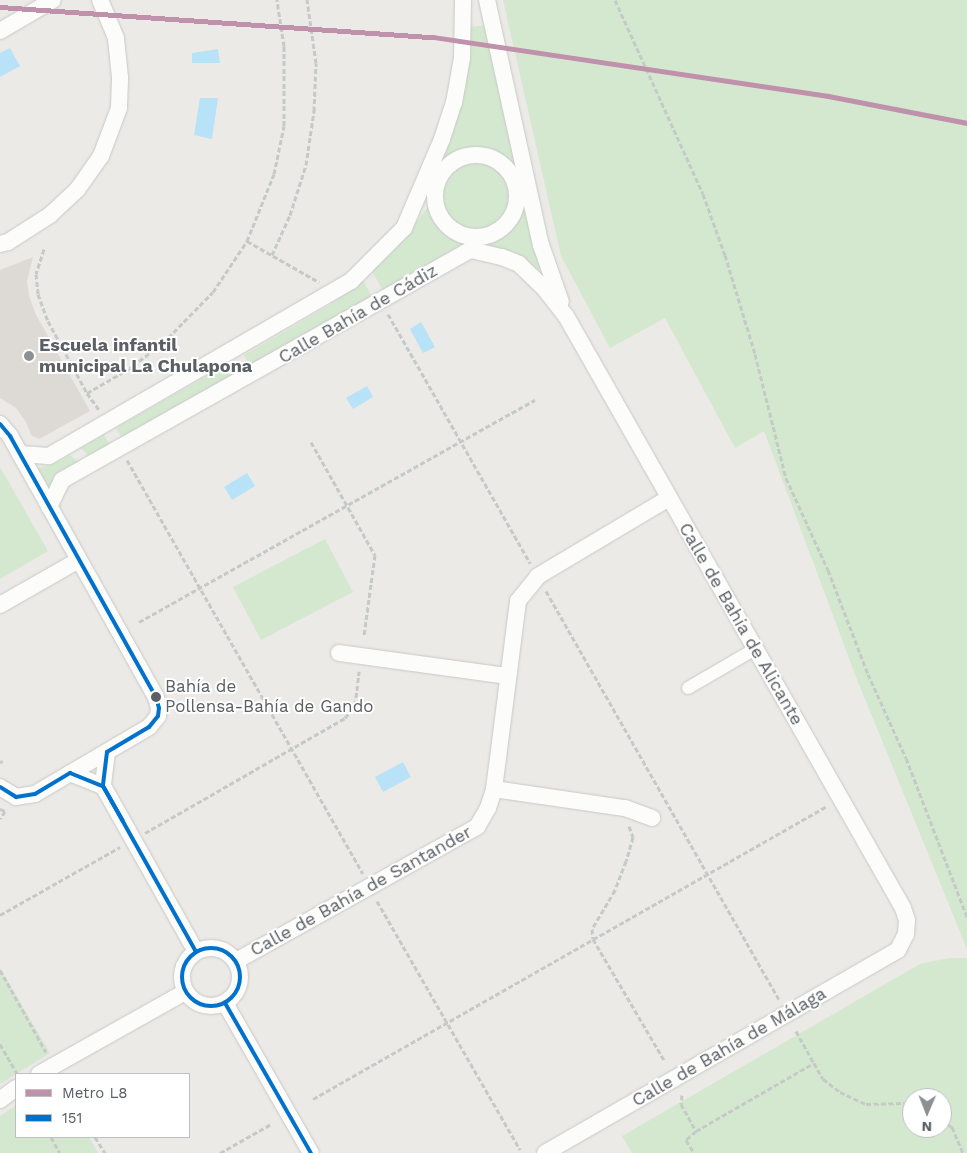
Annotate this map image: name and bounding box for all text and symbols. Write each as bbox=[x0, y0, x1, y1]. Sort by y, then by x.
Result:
street label: Calle Bahía de Cádiz bbox=[275, 260, 441, 368]
place label: Escuela infantil municipal La Chulapona bbox=[39, 335, 253, 378]
marker: Escuela infantil municipal La Chulapona bbox=[23, 350, 35, 362]
street label: Calle de Bahía de Alicante bbox=[674, 518, 808, 730]
place label: Bahía de Pollensa-Bahía de Gando bbox=[165, 677, 374, 717]
marker: Bahía de Pollensa-Bahía de Gando bbox=[151, 692, 161, 702]
street label: Calle de Bahía de Santander bbox=[246, 821, 476, 961]
street label: Calle de Bahía de Málaga bbox=[628, 982, 830, 1112]
legend bbox=[15, 1073, 190, 1138]
text: Metro L8 bbox=[62, 1084, 128, 1102]
north arrow bbox=[902, 1088, 952, 1138]
text: 151 bbox=[62, 1109, 82, 1127]
text: N bbox=[921, 1119, 932, 1135]

